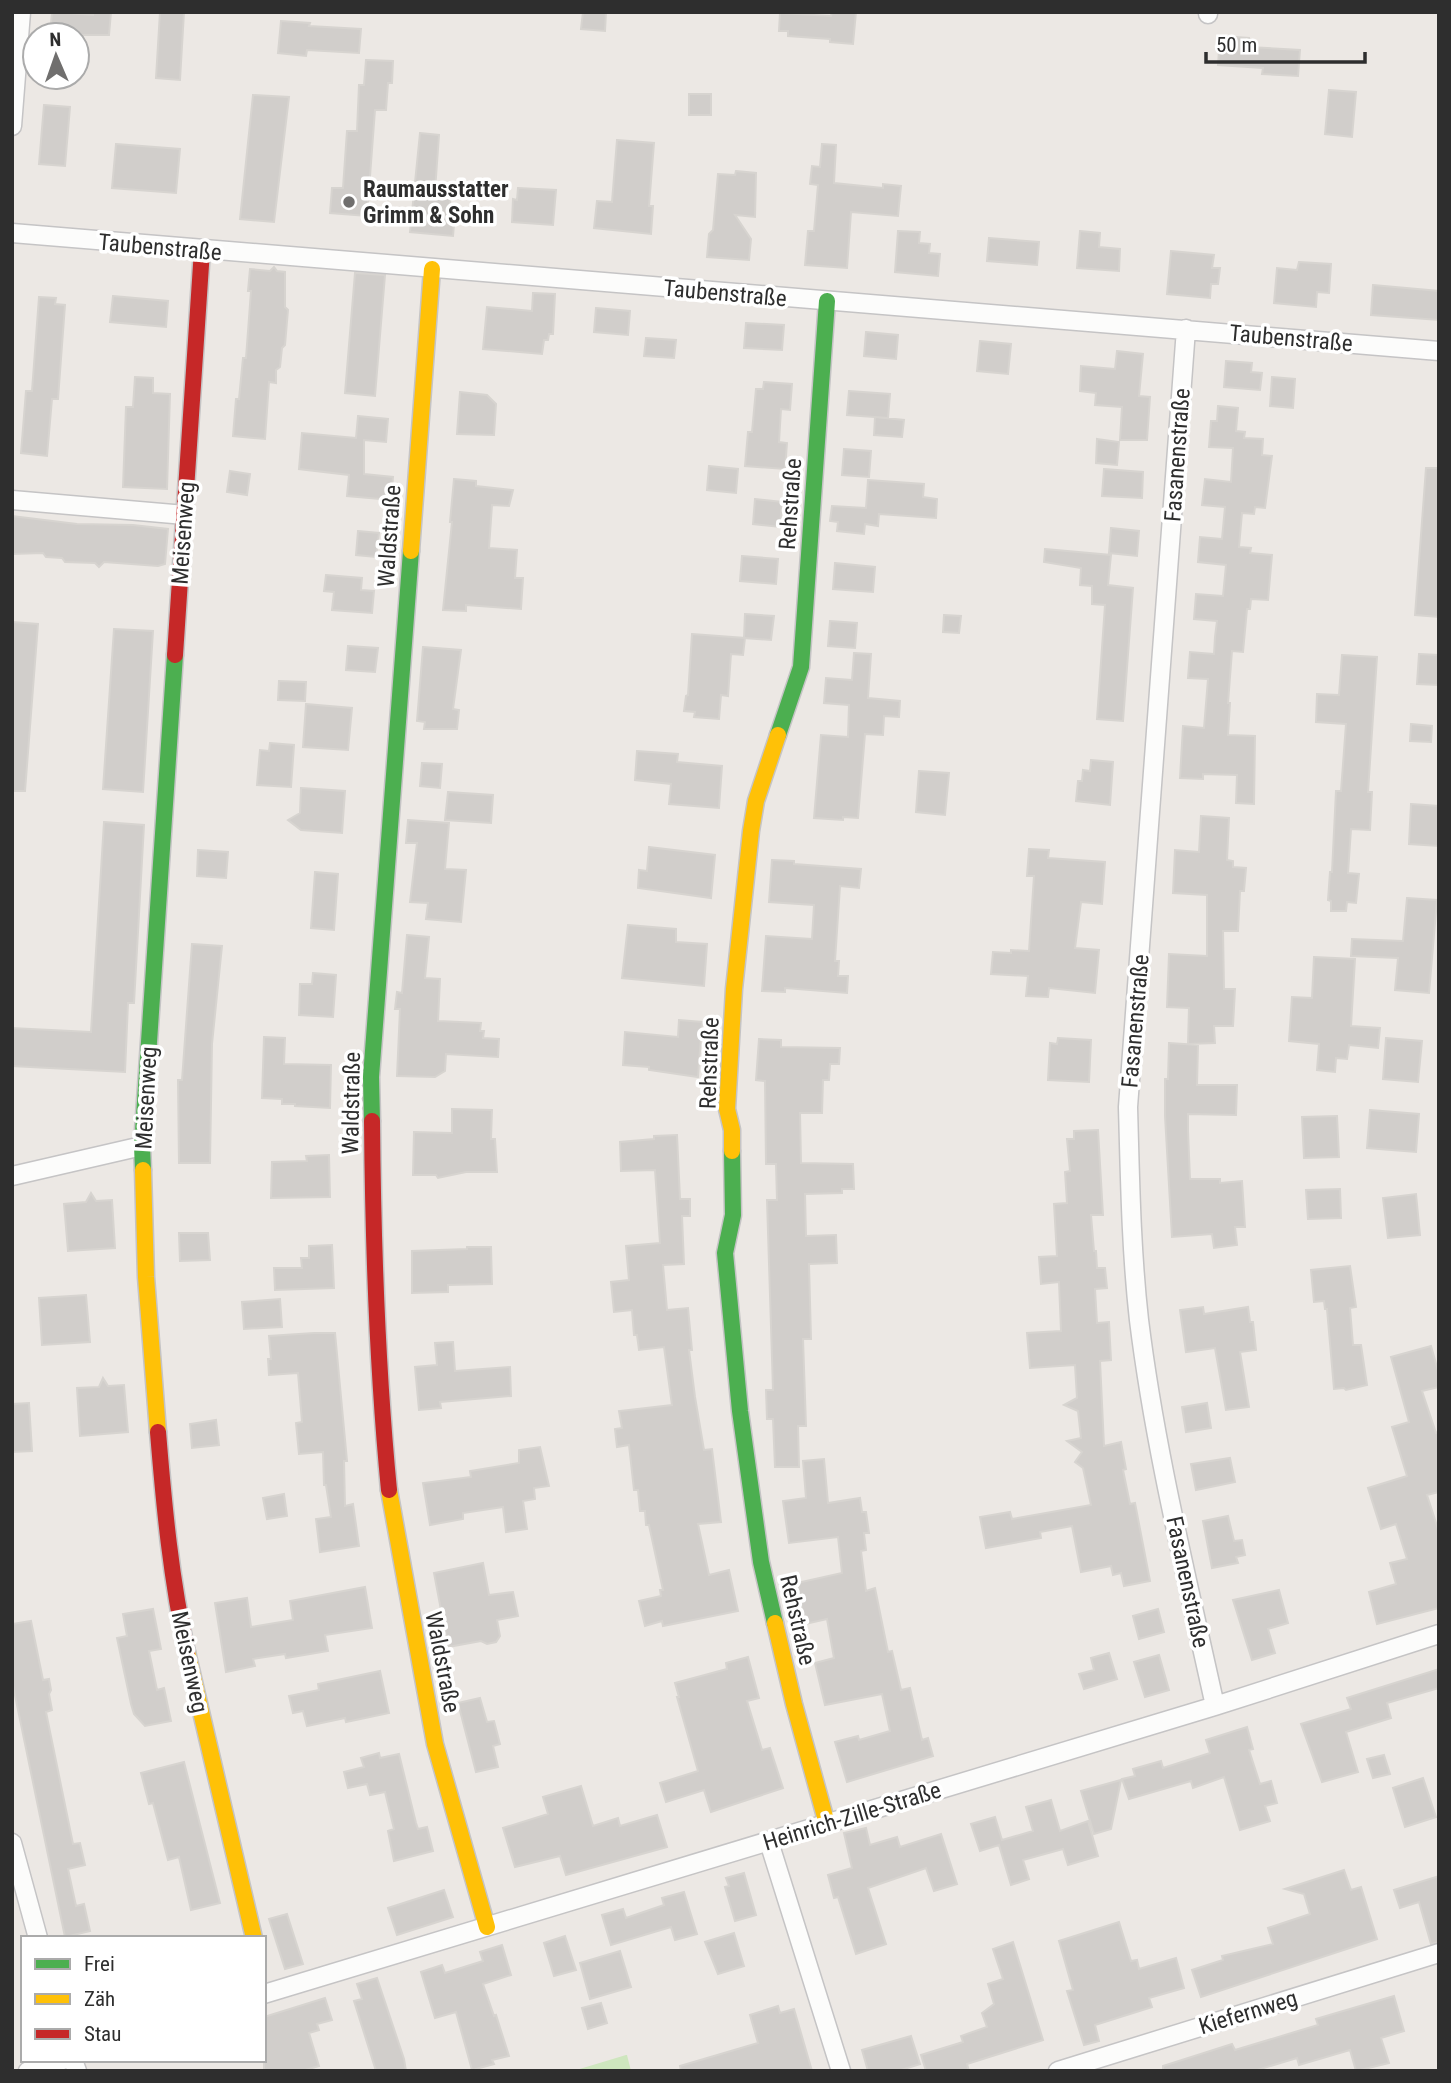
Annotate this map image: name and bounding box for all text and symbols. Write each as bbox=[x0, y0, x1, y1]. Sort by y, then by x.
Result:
north arrow bbox=[21, 21, 91, 91]
scale bar bbox=[1206, 21, 1365, 65]
text: N bbox=[49, 28, 62, 51]
text: 50 m bbox=[1216, 33, 1257, 57]
place label: Raumausstatter Grimm & Sohn bbox=[363, 176, 509, 229]
marker: Raumausstatter Grimm & Sohn bbox=[341, 194, 357, 210]
street label: Taubenstraße bbox=[97, 229, 223, 266]
street label: Taubenstraße bbox=[662, 275, 788, 312]
street label: Taubenstraße bbox=[1228, 320, 1354, 357]
street label: Fasanenstraße bbox=[1159, 387, 1196, 523]
street label: Rehstraße bbox=[774, 457, 807, 551]
street label: Meisenweg bbox=[166, 481, 201, 585]
street label: Waldstraße bbox=[372, 484, 407, 588]
street label: Fasanenstraße bbox=[1116, 953, 1155, 1089]
street label: Rehstraße bbox=[694, 1017, 725, 1109]
street label: Meisenweg bbox=[130, 1046, 163, 1150]
street label: Waldstraße bbox=[337, 1052, 366, 1154]
street label: Fasanenstraße bbox=[1160, 1514, 1215, 1650]
street label: Rehstraße bbox=[774, 1572, 821, 1668]
street label: Meisenweg bbox=[166, 1609, 213, 1715]
street label: Waldstraße bbox=[419, 1609, 466, 1715]
street label: Heinrich-Zille-Straße bbox=[760, 1777, 944, 1856]
legend bbox=[21, 1936, 266, 2062]
text: Frei bbox=[84, 1952, 115, 1976]
street label: Kiefernweg bbox=[1196, 1985, 1301, 2040]
text: Zäh bbox=[84, 1987, 115, 2011]
text: Stau bbox=[84, 2022, 121, 2046]

